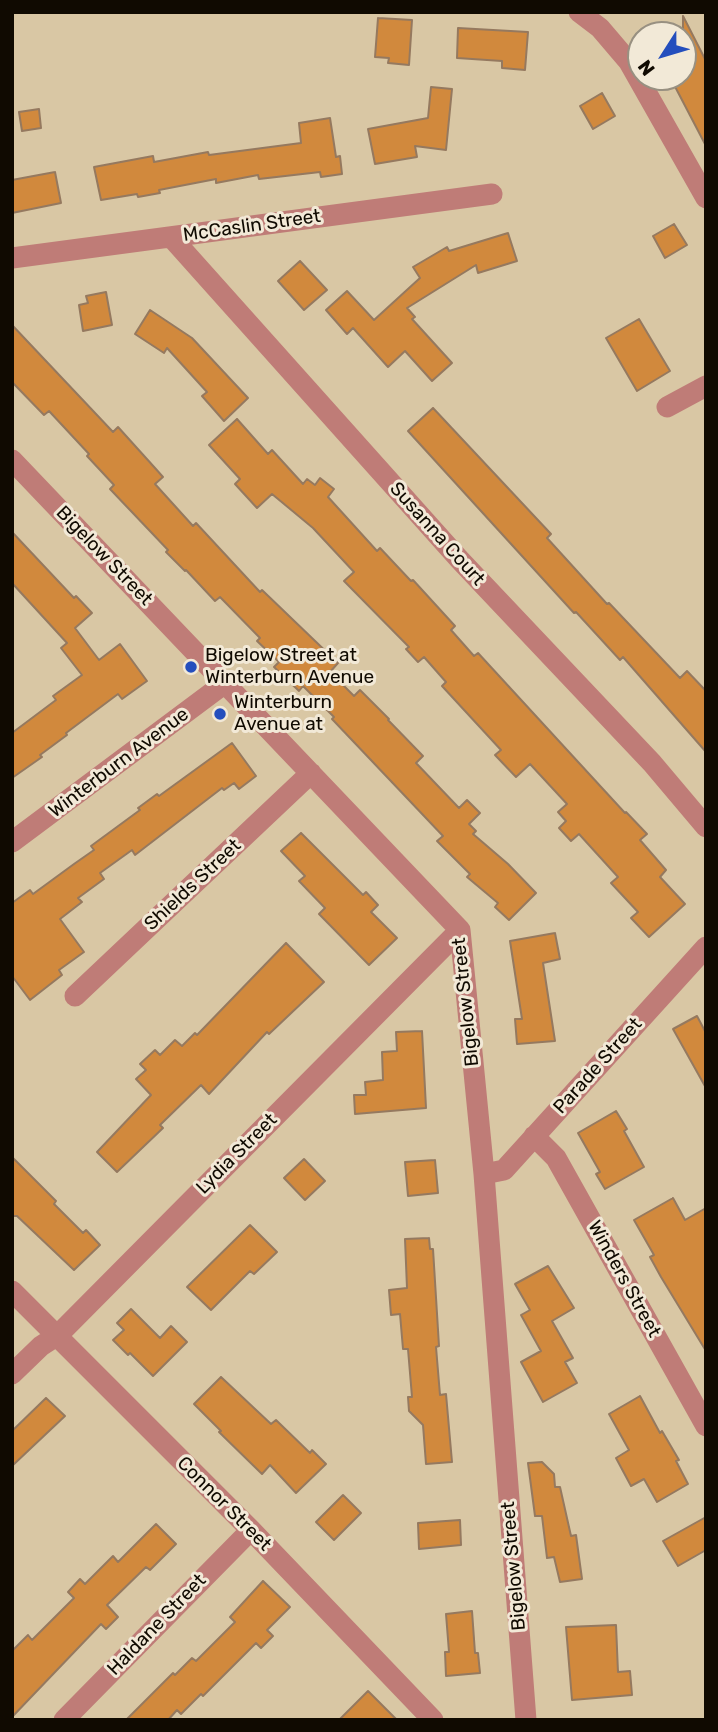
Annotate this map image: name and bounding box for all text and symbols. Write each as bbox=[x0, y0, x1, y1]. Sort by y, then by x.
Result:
north arrow bbox=[627, 21, 697, 91]
text: N bbox=[633, 55, 660, 80]
street label: McCaslin Street bbox=[182, 205, 322, 247]
street label: Susanna Court bbox=[385, 478, 489, 590]
street label: Bigelow Street bbox=[51, 502, 157, 610]
place label: Bigelow Street at Winterburn Avenue bbox=[205, 645, 374, 689]
marker: Bigelow Street at Winterburn Avenue bbox=[183, 659, 199, 675]
place label: Winterburn Avenue at bbox=[234, 692, 332, 736]
street label: Winterburn Avenue bbox=[45, 703, 193, 823]
marker: Winterburn Avenue at bbox=[212, 706, 228, 722]
street label: Shields Street bbox=[140, 834, 246, 936]
street label: Bigelow Street bbox=[448, 936, 484, 1068]
street label: Parade Street bbox=[549, 1013, 647, 1119]
street label: Lydia Street bbox=[192, 1109, 282, 1199]
street label: Winders Street bbox=[583, 1217, 665, 1341]
street label: Connor Street bbox=[172, 1452, 276, 1556]
street label: Bigelow Street bbox=[497, 1501, 531, 1631]
street label: Haldane Street bbox=[103, 1570, 211, 1680]

